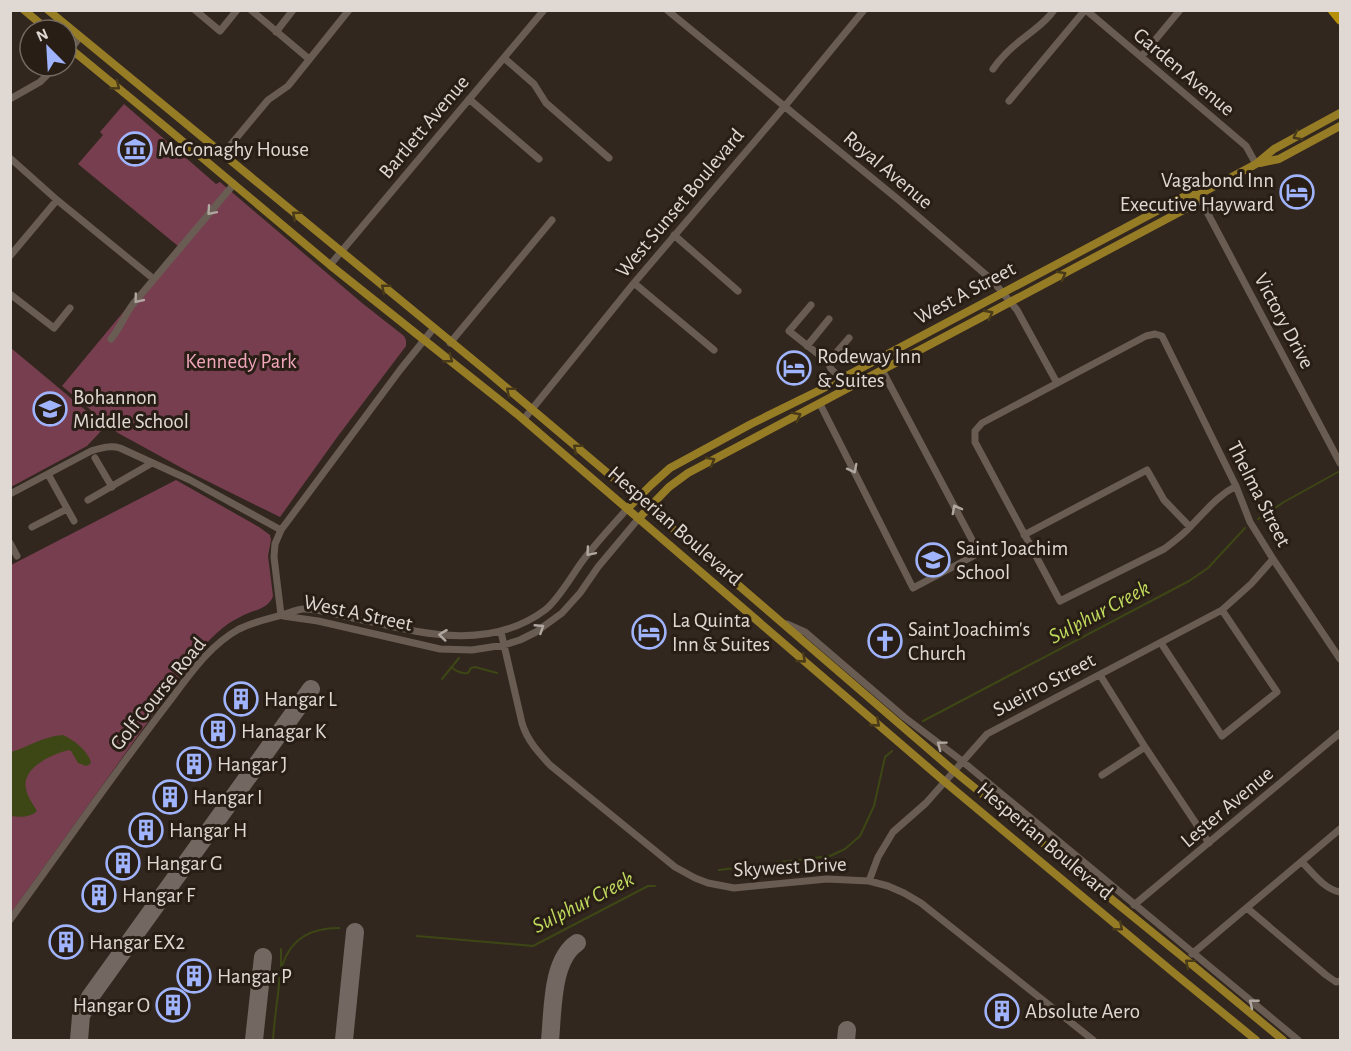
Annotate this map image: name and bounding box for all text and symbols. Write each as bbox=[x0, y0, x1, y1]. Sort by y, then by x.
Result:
north arrow bbox=[18, 18, 78, 78]
street label: Garden Avenue bbox=[1129, 24, 1239, 120]
text: N bbox=[34, 26, 51, 45]
street label: Bartlett Avenue bbox=[375, 72, 473, 182]
one-way arrow bbox=[109, 79, 120, 90]
street label: West Sunset Boulevard bbox=[612, 125, 748, 281]
street label: Royal Avenue bbox=[839, 127, 937, 213]
one-way arrow bbox=[1292, 129, 1303, 141]
museum icon: McConaghy House bbox=[117, 131, 153, 167]
place label: McConaghy House bbox=[158, 139, 309, 160]
place label: Vagabond Inn Executive Hayward bbox=[1120, 170, 1274, 215]
hotel icon: Vagabond Inn Executive Hayward bbox=[1279, 174, 1315, 210]
one-way arrow bbox=[207, 204, 218, 215]
one-way arrow bbox=[292, 211, 303, 222]
street label: West A Street bbox=[911, 258, 1019, 328]
street label: Victory Drive bbox=[1250, 270, 1318, 372]
one-way arrow bbox=[1055, 271, 1066, 282]
one-way arrow bbox=[381, 285, 392, 296]
one-way arrow bbox=[134, 292, 145, 303]
one-way arrow bbox=[983, 309, 994, 321]
place label: Rodeway Inn & Suites bbox=[817, 346, 921, 391]
hotel icon: Rodeway Inn & Suites bbox=[776, 350, 812, 386]
park label: Kennedy Park bbox=[185, 351, 297, 372]
one-way arrow bbox=[442, 352, 453, 363]
place label: Bohannon Middle School bbox=[73, 387, 189, 432]
one-way arrow bbox=[506, 388, 517, 399]
school or university icon: Bohannon Middle School bbox=[32, 391, 68, 427]
one-way arrow bbox=[791, 412, 802, 423]
street label: Thelma Street bbox=[1223, 438, 1295, 550]
one-way arrow bbox=[573, 444, 584, 455]
one-way arrow bbox=[705, 457, 715, 468]
street label: Hesperian Boulevard bbox=[604, 462, 746, 590]
one-way arrow bbox=[845, 462, 857, 473]
one-way arrow bbox=[952, 505, 963, 515]
place label: Saint Joachim School bbox=[956, 538, 1068, 583]
school or university icon: Saint Joachim School bbox=[915, 542, 951, 578]
one-way arrow bbox=[586, 545, 597, 556]
water label: Sulphur Creek bbox=[1045, 576, 1154, 649]
street label: West A Street bbox=[302, 591, 415, 635]
place label: La Quinta Inn & Suites bbox=[672, 610, 770, 655]
hotel icon: La Quinta Inn & Suites bbox=[631, 614, 667, 650]
place label: Saint Joachim's Church bbox=[908, 619, 1030, 664]
church icon: Saint Joachim's Church bbox=[867, 623, 903, 659]
one-way arrow bbox=[534, 624, 545, 635]
one-way arrow bbox=[438, 629, 447, 642]
street label: Golf Course Road bbox=[106, 634, 210, 754]
street label: Sueirro Street bbox=[990, 649, 1099, 721]
one-way arrow bbox=[795, 652, 806, 663]
building icon: Hangar L bbox=[223, 681, 259, 717]
place label: Hangar L bbox=[264, 689, 337, 710]
building icon: Hanagar K bbox=[200, 713, 236, 749]
one-way arrow bbox=[869, 715, 880, 726]
place label: Hanagar K bbox=[241, 721, 327, 742]
one-way arrow bbox=[937, 742, 948, 753]
building icon: Hangar J bbox=[176, 746, 212, 782]
place label: Hangar J bbox=[217, 754, 287, 775]
street label: Lester Avenue bbox=[1177, 762, 1277, 852]
street label: Hesperian Boulevard bbox=[973, 778, 1117, 904]
building icon: Hangar I bbox=[152, 779, 188, 815]
place label: Hangar I bbox=[193, 787, 263, 808]
building icon: Hangar H bbox=[128, 812, 164, 848]
place label: Hangar H bbox=[169, 820, 247, 841]
building icon: Hangar G bbox=[105, 845, 141, 881]
place label: Hangar G bbox=[146, 853, 223, 874]
street label: Skywest Drive bbox=[733, 854, 847, 880]
water label: Sulphur Creek bbox=[529, 867, 638, 938]
building icon: Hangar F bbox=[81, 877, 117, 913]
place label: Hangar F bbox=[122, 885, 196, 906]
one-way arrow bbox=[1112, 920, 1123, 931]
building icon: Hangar EX2 bbox=[48, 924, 84, 960]
place label: Hangar EX2 bbox=[89, 932, 185, 953]
building icon: Hangar P bbox=[176, 958, 212, 994]
one-way arrow bbox=[1185, 959, 1196, 970]
place label: Hangar P bbox=[217, 966, 292, 987]
building icon: Hangar O bbox=[155, 987, 191, 1023]
building icon: Absolute Aero bbox=[984, 993, 1020, 1029]
place label: Hangar O bbox=[73, 995, 150, 1016]
one-way arrow bbox=[1249, 1000, 1260, 1011]
place label: Absolute Aero bbox=[1025, 1001, 1140, 1022]

